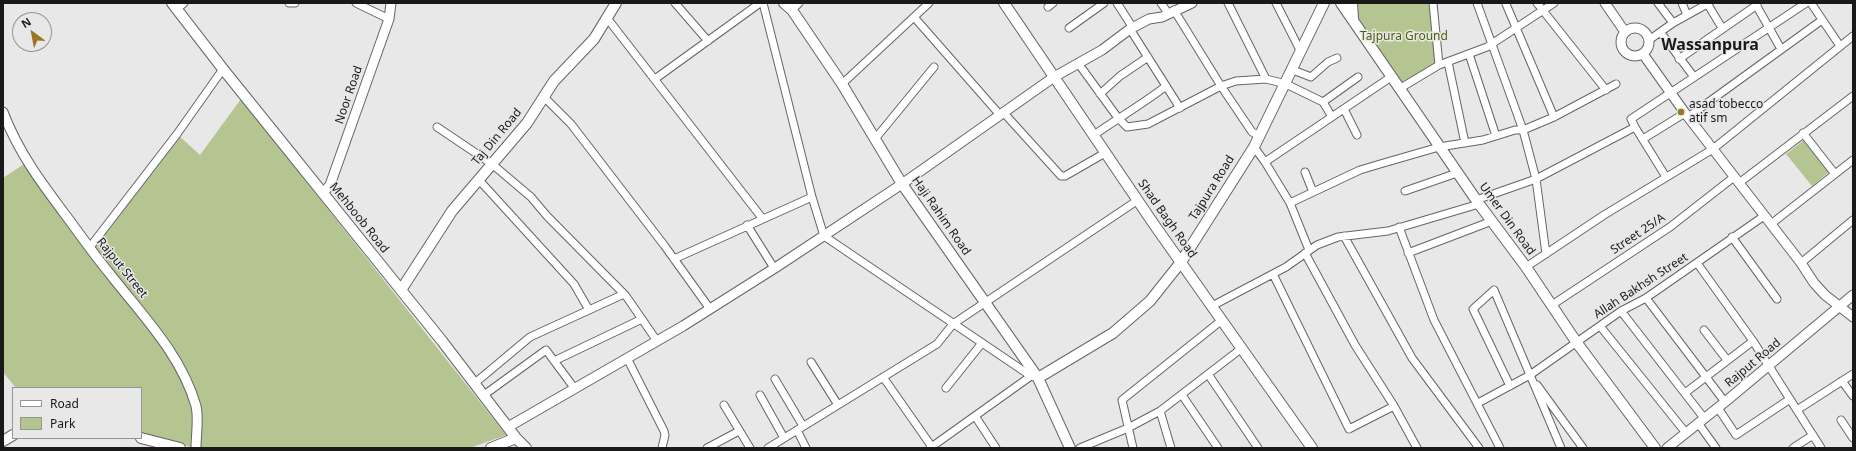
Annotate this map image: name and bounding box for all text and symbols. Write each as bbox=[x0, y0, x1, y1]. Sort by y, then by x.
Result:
north arrow bbox=[12, 12, 52, 52]
text: N bbox=[18, 14, 34, 31]
park label: Tajpura Ground bbox=[1360, 30, 1448, 44]
district label: Wassanpura bbox=[1661, 35, 1759, 55]
street label: Noor Road bbox=[332, 64, 366, 126]
place label: asad tobecco atif sm bbox=[1689, 98, 1763, 126]
street label: Taj Din Road bbox=[469, 106, 525, 168]
marker: asad tobecco atif sm bbox=[1676, 107, 1686, 117]
street label: Tajpura Road bbox=[1186, 153, 1238, 223]
street label: Haji Rahim Road bbox=[908, 174, 974, 258]
street label: Shad Bagh Road bbox=[1135, 177, 1199, 261]
street label: Mehboob Road bbox=[326, 180, 392, 256]
street label: Umer Din Road bbox=[1476, 180, 1538, 258]
street label: Street 25/A bbox=[1608, 211, 1668, 257]
street label: Rajput Street bbox=[93, 235, 151, 301]
street label: Allah Bakhsh Street bbox=[1591, 250, 1691, 322]
street label: Rajput Road bbox=[1722, 336, 1784, 390]
legend bbox=[12, 387, 142, 439]
text: Road bbox=[50, 395, 79, 412]
text: Park bbox=[50, 415, 75, 432]

